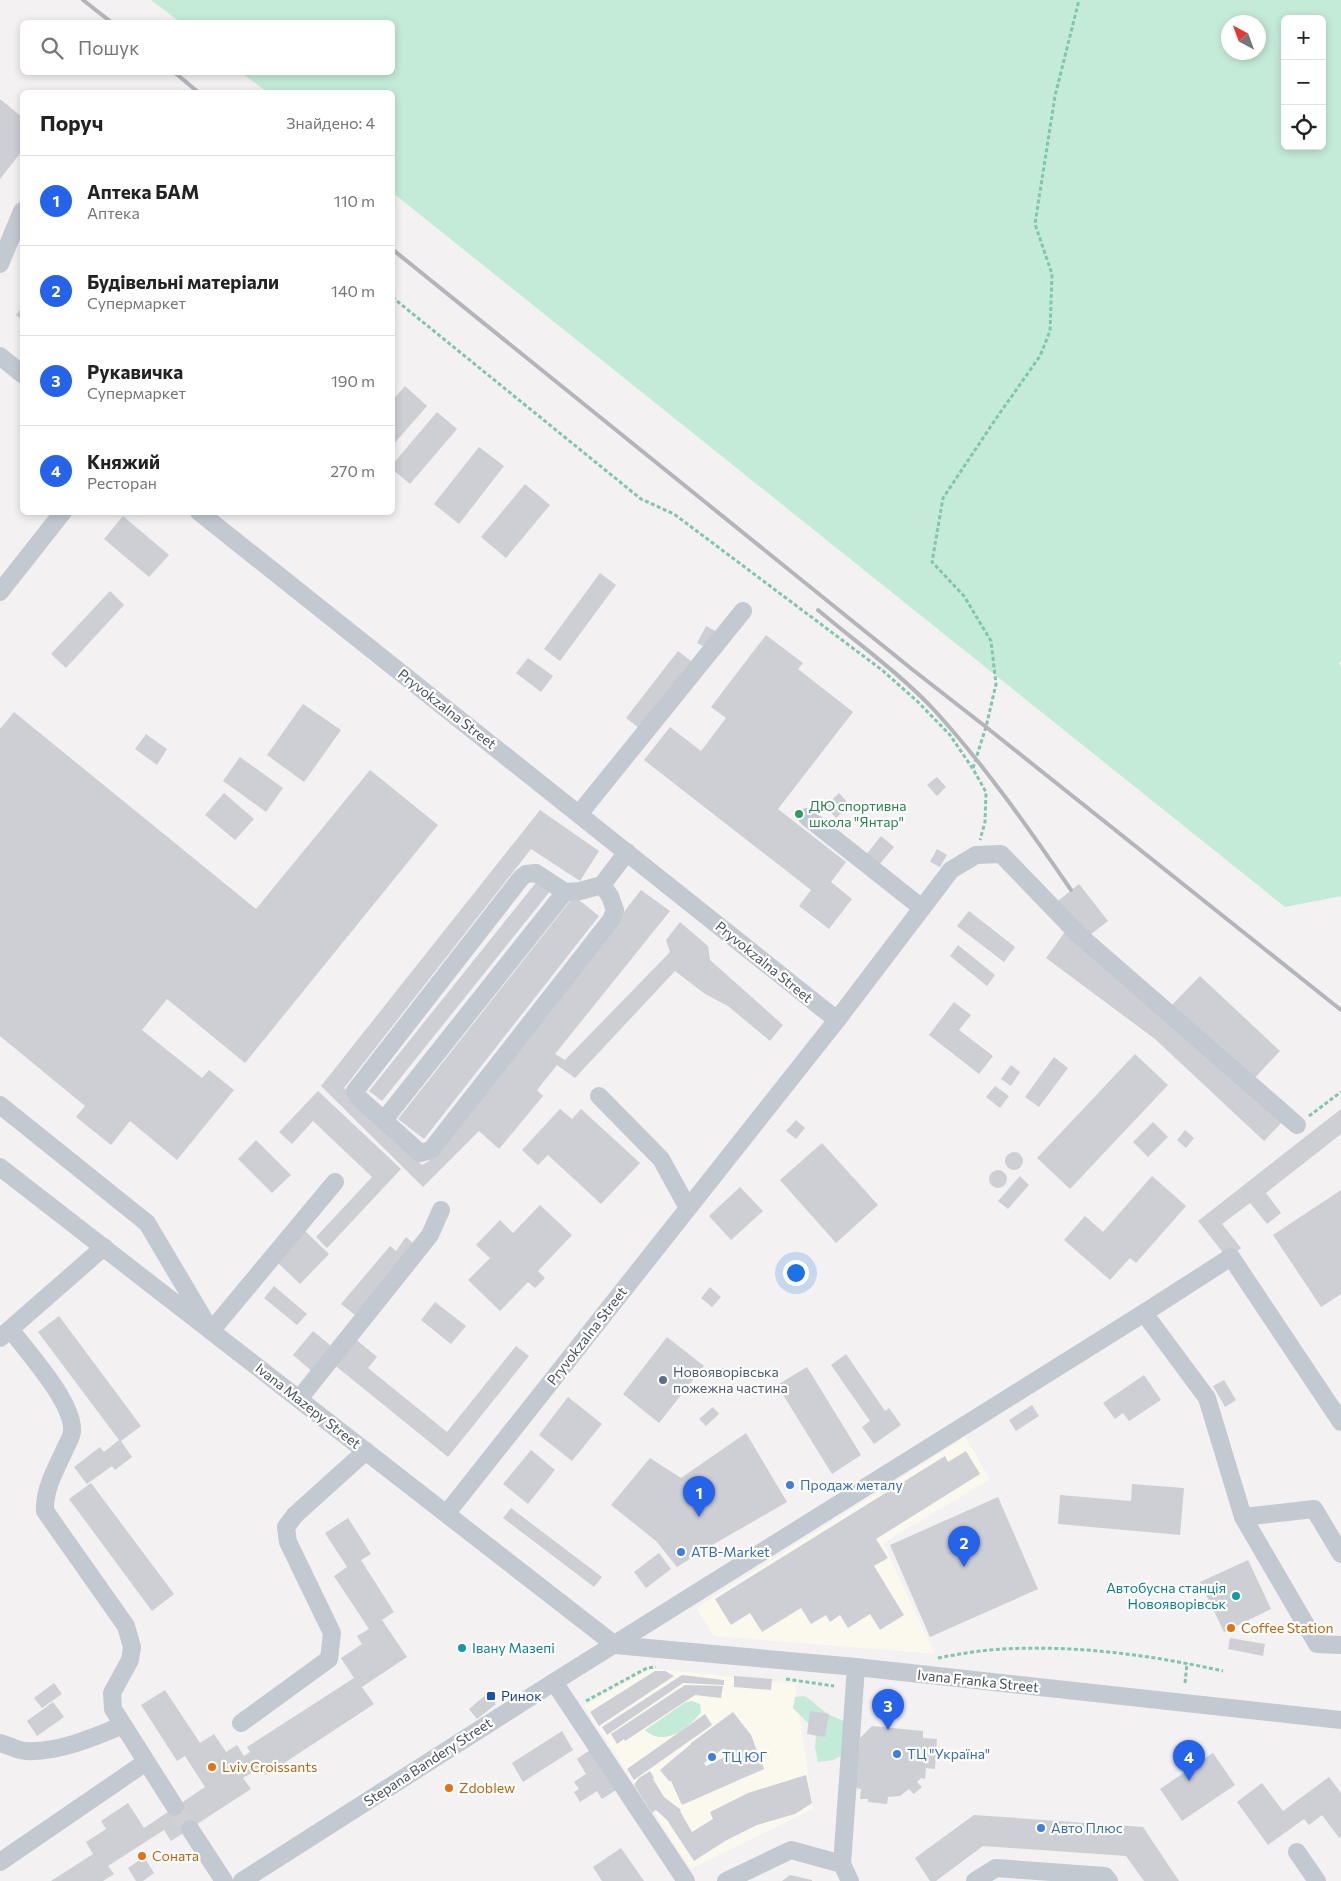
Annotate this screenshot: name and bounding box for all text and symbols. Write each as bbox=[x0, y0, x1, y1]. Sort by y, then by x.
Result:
north arrow bbox=[1221, 15, 1266, 60]
map controls bbox=[1281, 15, 1326, 150]
button: + bbox=[1281, 15, 1326, 60]
search box bbox=[20, 20, 395, 75]
icon: search bbox=[38, 34, 66, 62]
text: Пошук bbox=[78, 36, 139, 59]
button: − bbox=[1281, 60, 1326, 105]
button: locate bbox=[1281, 105, 1326, 150]
text: Поруч bbox=[40, 110, 103, 135]
text: Знайдено: 4 bbox=[286, 113, 375, 132]
text: Аптека БАМ bbox=[87, 180, 199, 203]
text: 1 bbox=[52, 191, 60, 210]
text: 110 m bbox=[334, 191, 375, 210]
text: Аптека bbox=[87, 203, 140, 222]
text: Будівельні матеріали bbox=[87, 270, 279, 293]
text: 2 bbox=[51, 281, 61, 300]
text: 140 m bbox=[331, 281, 375, 300]
text: Супермаркет bbox=[87, 293, 186, 312]
text: Рукавичка bbox=[87, 360, 183, 383]
text: 3 bbox=[51, 371, 61, 390]
text: 190 m bbox=[331, 371, 375, 390]
text: Супермаркет bbox=[87, 383, 186, 402]
text: Княжий bbox=[87, 450, 160, 473]
text: 4 bbox=[51, 461, 61, 480]
text: 270 m bbox=[330, 461, 375, 480]
text: Ресторан bbox=[87, 473, 157, 492]
street label: Pryvokzalna Street bbox=[395, 665, 500, 752]
place label: ДЮ спортивна школа "Янтар" bbox=[809, 797, 906, 830]
marker: ДЮ спортивна школа "Янтар" bbox=[793, 808, 805, 820]
street label: Pryvokzalna Street bbox=[712, 917, 816, 1006]
your location bbox=[783, 1260, 809, 1286]
street label: Pryvokzalna Street bbox=[543, 1283, 630, 1388]
street label: Ivana Mazepy Street bbox=[252, 1359, 364, 1452]
place label: Новояворівська пожежна частина bbox=[673, 1363, 788, 1396]
marker: Новояворівська пожежна частина bbox=[657, 1374, 669, 1386]
pin: 1 bbox=[683, 1476, 715, 1517]
place label: Продаж металу bbox=[800, 1476, 903, 1493]
marker: Продаж металу bbox=[784, 1479, 796, 1491]
pin: 2 bbox=[948, 1526, 980, 1567]
place label: ATB-Market bbox=[691, 1543, 770, 1560]
marker: ATB-Market bbox=[675, 1546, 687, 1558]
place label: Автобусна станція Новояворівськ bbox=[1106, 1579, 1227, 1612]
marker: Автобусна станція Новояворівськ bbox=[1230, 1590, 1242, 1602]
place label: Coffee Station bbox=[1241, 1619, 1334, 1636]
marker: Coffee Station bbox=[1225, 1622, 1237, 1634]
place label: Івану Мазепі bbox=[472, 1639, 555, 1656]
marker: Івану Мазепі bbox=[456, 1642, 468, 1654]
street label: Ivana Franka Street bbox=[916, 1666, 1040, 1695]
place label: Ринок bbox=[501, 1687, 542, 1704]
pin: 3 bbox=[872, 1689, 904, 1730]
marker: Ринок bbox=[485, 1690, 497, 1702]
street label: Stepana Bandery Street bbox=[360, 1714, 495, 1809]
pin: 4 bbox=[1173, 1740, 1205, 1781]
place label: ТЦ "Україна" bbox=[907, 1745, 990, 1762]
place label: ТЦ ЮГ bbox=[722, 1748, 768, 1765]
marker: ТЦ "Україна" bbox=[891, 1748, 903, 1760]
marker: ТЦ ЮГ bbox=[706, 1751, 718, 1763]
place label: Lviv Croissants bbox=[222, 1758, 317, 1775]
marker: Lviv Croissants bbox=[206, 1761, 218, 1773]
place label: Zdoblew bbox=[459, 1779, 515, 1796]
marker: Zdoblew bbox=[443, 1782, 455, 1794]
place label: Авто Плюс bbox=[1051, 1819, 1123, 1836]
marker: Авто Плюс bbox=[1035, 1822, 1047, 1834]
place label: Соната bbox=[152, 1847, 199, 1864]
marker: Соната bbox=[136, 1850, 148, 1862]

